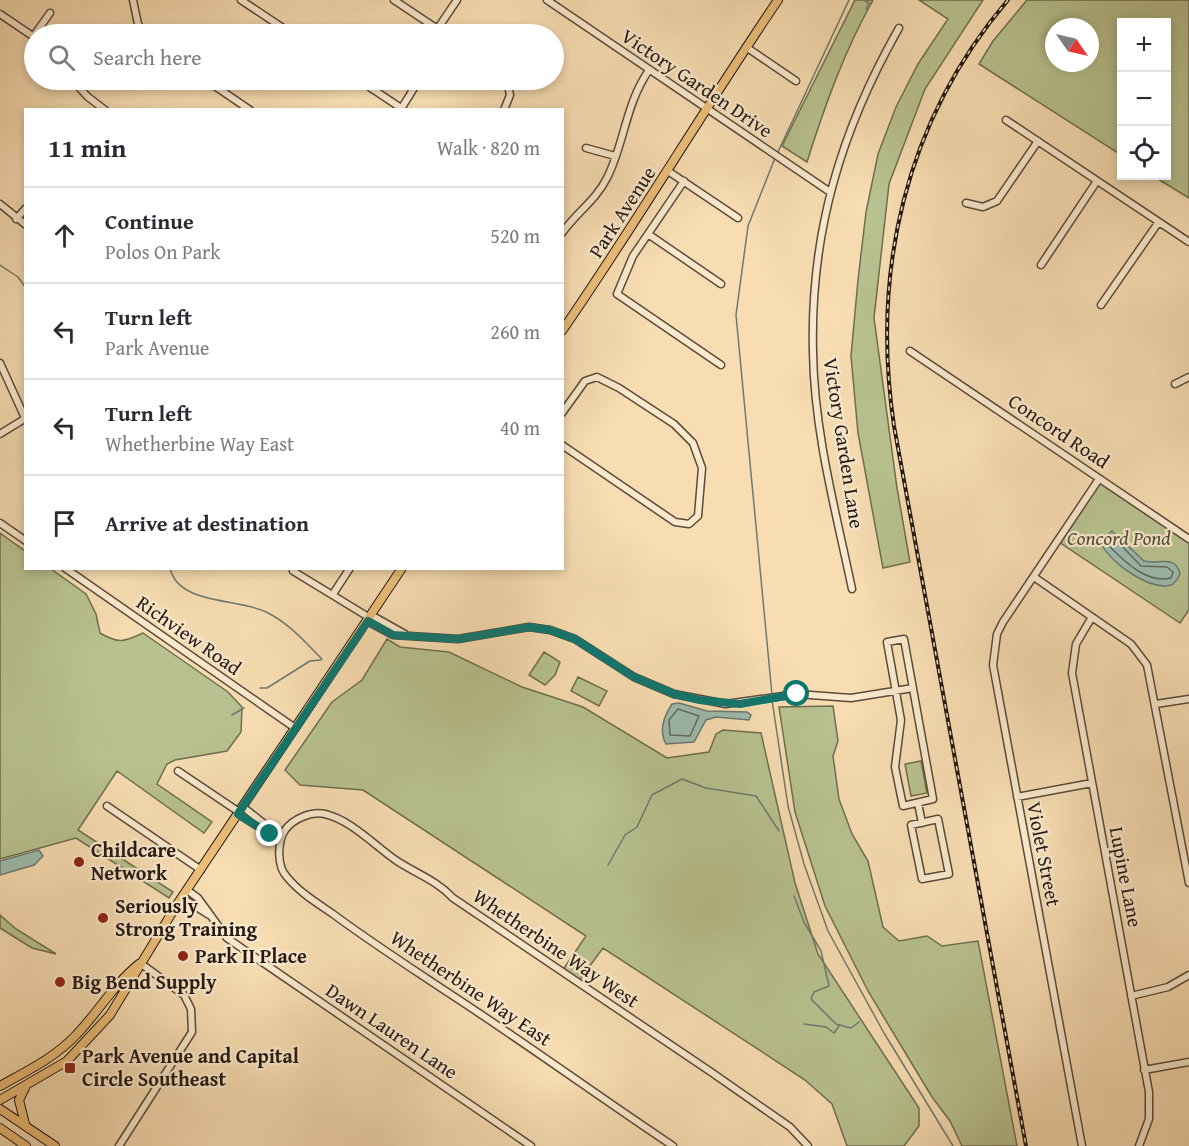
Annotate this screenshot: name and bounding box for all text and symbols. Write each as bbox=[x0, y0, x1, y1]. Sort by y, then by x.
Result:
north arrow bbox=[1045, 18, 1099, 72]
map controls bbox=[1117, 18, 1171, 180]
button: + bbox=[1117, 18, 1171, 72]
street label: Victory Garden Drive bbox=[616, 21, 779, 144]
search box bbox=[24, 24, 564, 90]
icon: search bbox=[45, 41, 78, 74]
text: Search here bbox=[93, 41, 202, 73]
button: − bbox=[1117, 72, 1171, 126]
button: locate bbox=[1117, 126, 1171, 180]
text: 11 min bbox=[48, 128, 126, 167]
text: Walk · 820 m bbox=[437, 133, 540, 162]
street label: Park Avenue bbox=[581, 160, 662, 263]
text: Continue bbox=[105, 205, 194, 237]
icon: ahead bbox=[48, 219, 81, 252]
text: 520 m bbox=[490, 221, 540, 250]
text: Polos On Park bbox=[105, 237, 221, 266]
text: Turn left bbox=[105, 301, 192, 333]
icon: left bbox=[48, 315, 81, 348]
text: 260 m bbox=[490, 317, 540, 346]
text: Park Avenue bbox=[105, 333, 209, 362]
street label: Victory Garden Lane bbox=[817, 356, 872, 530]
street label: Concord Road bbox=[1003, 386, 1116, 475]
text: Turn left bbox=[105, 397, 192, 429]
icon: left bbox=[48, 411, 81, 444]
text: 40 m bbox=[500, 413, 540, 442]
text: Whetherbine Way East bbox=[105, 429, 294, 458]
icon: arrive bbox=[48, 507, 81, 540]
text: Arrive at destination bbox=[105, 507, 309, 539]
park label: Concord Pond bbox=[1067, 523, 1171, 552]
street label: Richview Road bbox=[131, 588, 248, 682]
route start bbox=[783, 680, 809, 706]
street label: Violet Street bbox=[1020, 799, 1069, 909]
route end bbox=[256, 820, 282, 846]
street label: Lupine Lane bbox=[1103, 824, 1150, 930]
place label: Childcare Network bbox=[91, 835, 176, 887]
marker: Childcare Network bbox=[72, 855, 86, 869]
street label: Whetherbine Way West bbox=[467, 881, 645, 1014]
place label: Seriously Strong Training bbox=[115, 891, 257, 943]
marker: Seriously Strong Training bbox=[96, 911, 110, 925]
street label: Whetherbine Way East bbox=[385, 923, 558, 1052]
place label: Park II Place bbox=[195, 941, 307, 970]
marker: Park II Place bbox=[176, 949, 190, 963]
place label: Big Bend Supply bbox=[72, 967, 217, 996]
marker: Big Bend Supply bbox=[53, 975, 67, 989]
street label: Dawn Lauren Lane bbox=[320, 976, 464, 1086]
place label: Park Avenue and Capital Circle Southeast bbox=[82, 1041, 299, 1093]
marker: Park Avenue and Capital Circle Southeast bbox=[63, 1061, 77, 1075]

